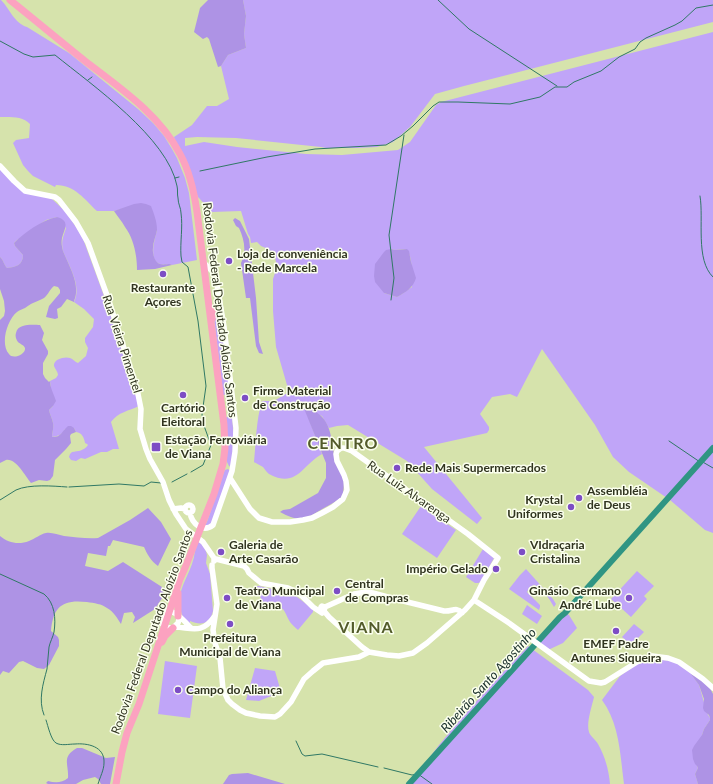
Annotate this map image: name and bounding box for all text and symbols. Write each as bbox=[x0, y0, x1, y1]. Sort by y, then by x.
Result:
street label: Rodovia Federal Deputado Aloízio Santos bbox=[200, 202, 241, 418]
place label: Loja de conveniência - Rede Marcela bbox=[237, 246, 348, 275]
marker: Loja de conveniência - Rede Marcela bbox=[224, 256, 234, 266]
marker: Restaurante Açores bbox=[158, 269, 168, 279]
place label: Restaurante Açores bbox=[131, 280, 196, 309]
street label: Rua Vieira Pimentel bbox=[100, 293, 145, 395]
place label: Firme Material de Construção bbox=[253, 383, 331, 412]
marker: Cartório Eleitoral bbox=[178, 390, 188, 400]
marker: Firme Material de Construção bbox=[240, 393, 250, 403]
place label: Cartório Eleitoral bbox=[161, 400, 205, 429]
place label: Estação Ferroviária de Viana bbox=[165, 432, 267, 461]
district label: CENTRO bbox=[308, 433, 378, 452]
marker: Estação Ferroviária de Viana bbox=[150, 441, 162, 453]
street label: Rua Luiz Alvarenga bbox=[365, 457, 454, 526]
place label: Rede Mais Supermercados bbox=[405, 460, 546, 475]
marker: Rede Mais Supermercados bbox=[392, 463, 402, 473]
place label: Assembléia de Deus bbox=[586, 483, 648, 512]
place label: Krystal Uniformes bbox=[507, 492, 563, 521]
marker: Assembléia de Deus bbox=[574, 493, 584, 503]
marker: Krystal Uniformes bbox=[566, 502, 576, 512]
street label: Rodovia Federal Deputado Aloízio Santos bbox=[107, 528, 196, 736]
place label: Galeria de Arte Casarão bbox=[228, 537, 298, 566]
place label: VIdraçaria Cristalina bbox=[529, 537, 585, 566]
marker: Galeria de Arte Casarão bbox=[216, 547, 226, 557]
marker: VIdraçaria Cristalina bbox=[517, 547, 527, 557]
place label: Império Gelado bbox=[406, 561, 488, 576]
marker: Império Gelado bbox=[491, 564, 501, 574]
place label: Central de Compras bbox=[345, 576, 408, 605]
place label: Teatro Municipal de Viana bbox=[235, 583, 324, 612]
place label: Ginásio Germano André Lube bbox=[529, 583, 622, 612]
marker: Central de Compras bbox=[332, 586, 342, 596]
marker: Teatro Municipal de Viana bbox=[222, 593, 232, 603]
marker: Ginásio Germano André Lube bbox=[624, 593, 634, 603]
district label: VIANA bbox=[337, 617, 394, 636]
marker: Prefeitura Municipal de Viana bbox=[225, 619, 235, 629]
water label: Ribeirão Santo Agostinho bbox=[437, 624, 539, 736]
marker: EMEF Padre Antunes Siqueira bbox=[611, 626, 621, 636]
place label: Prefeitura Municipal de Viana bbox=[179, 630, 281, 659]
place label: EMEF Padre Antunes Siqueira bbox=[570, 636, 661, 665]
place label: Campo do Aliança bbox=[186, 682, 282, 697]
marker: Campo do Aliança bbox=[173, 685, 183, 695]

